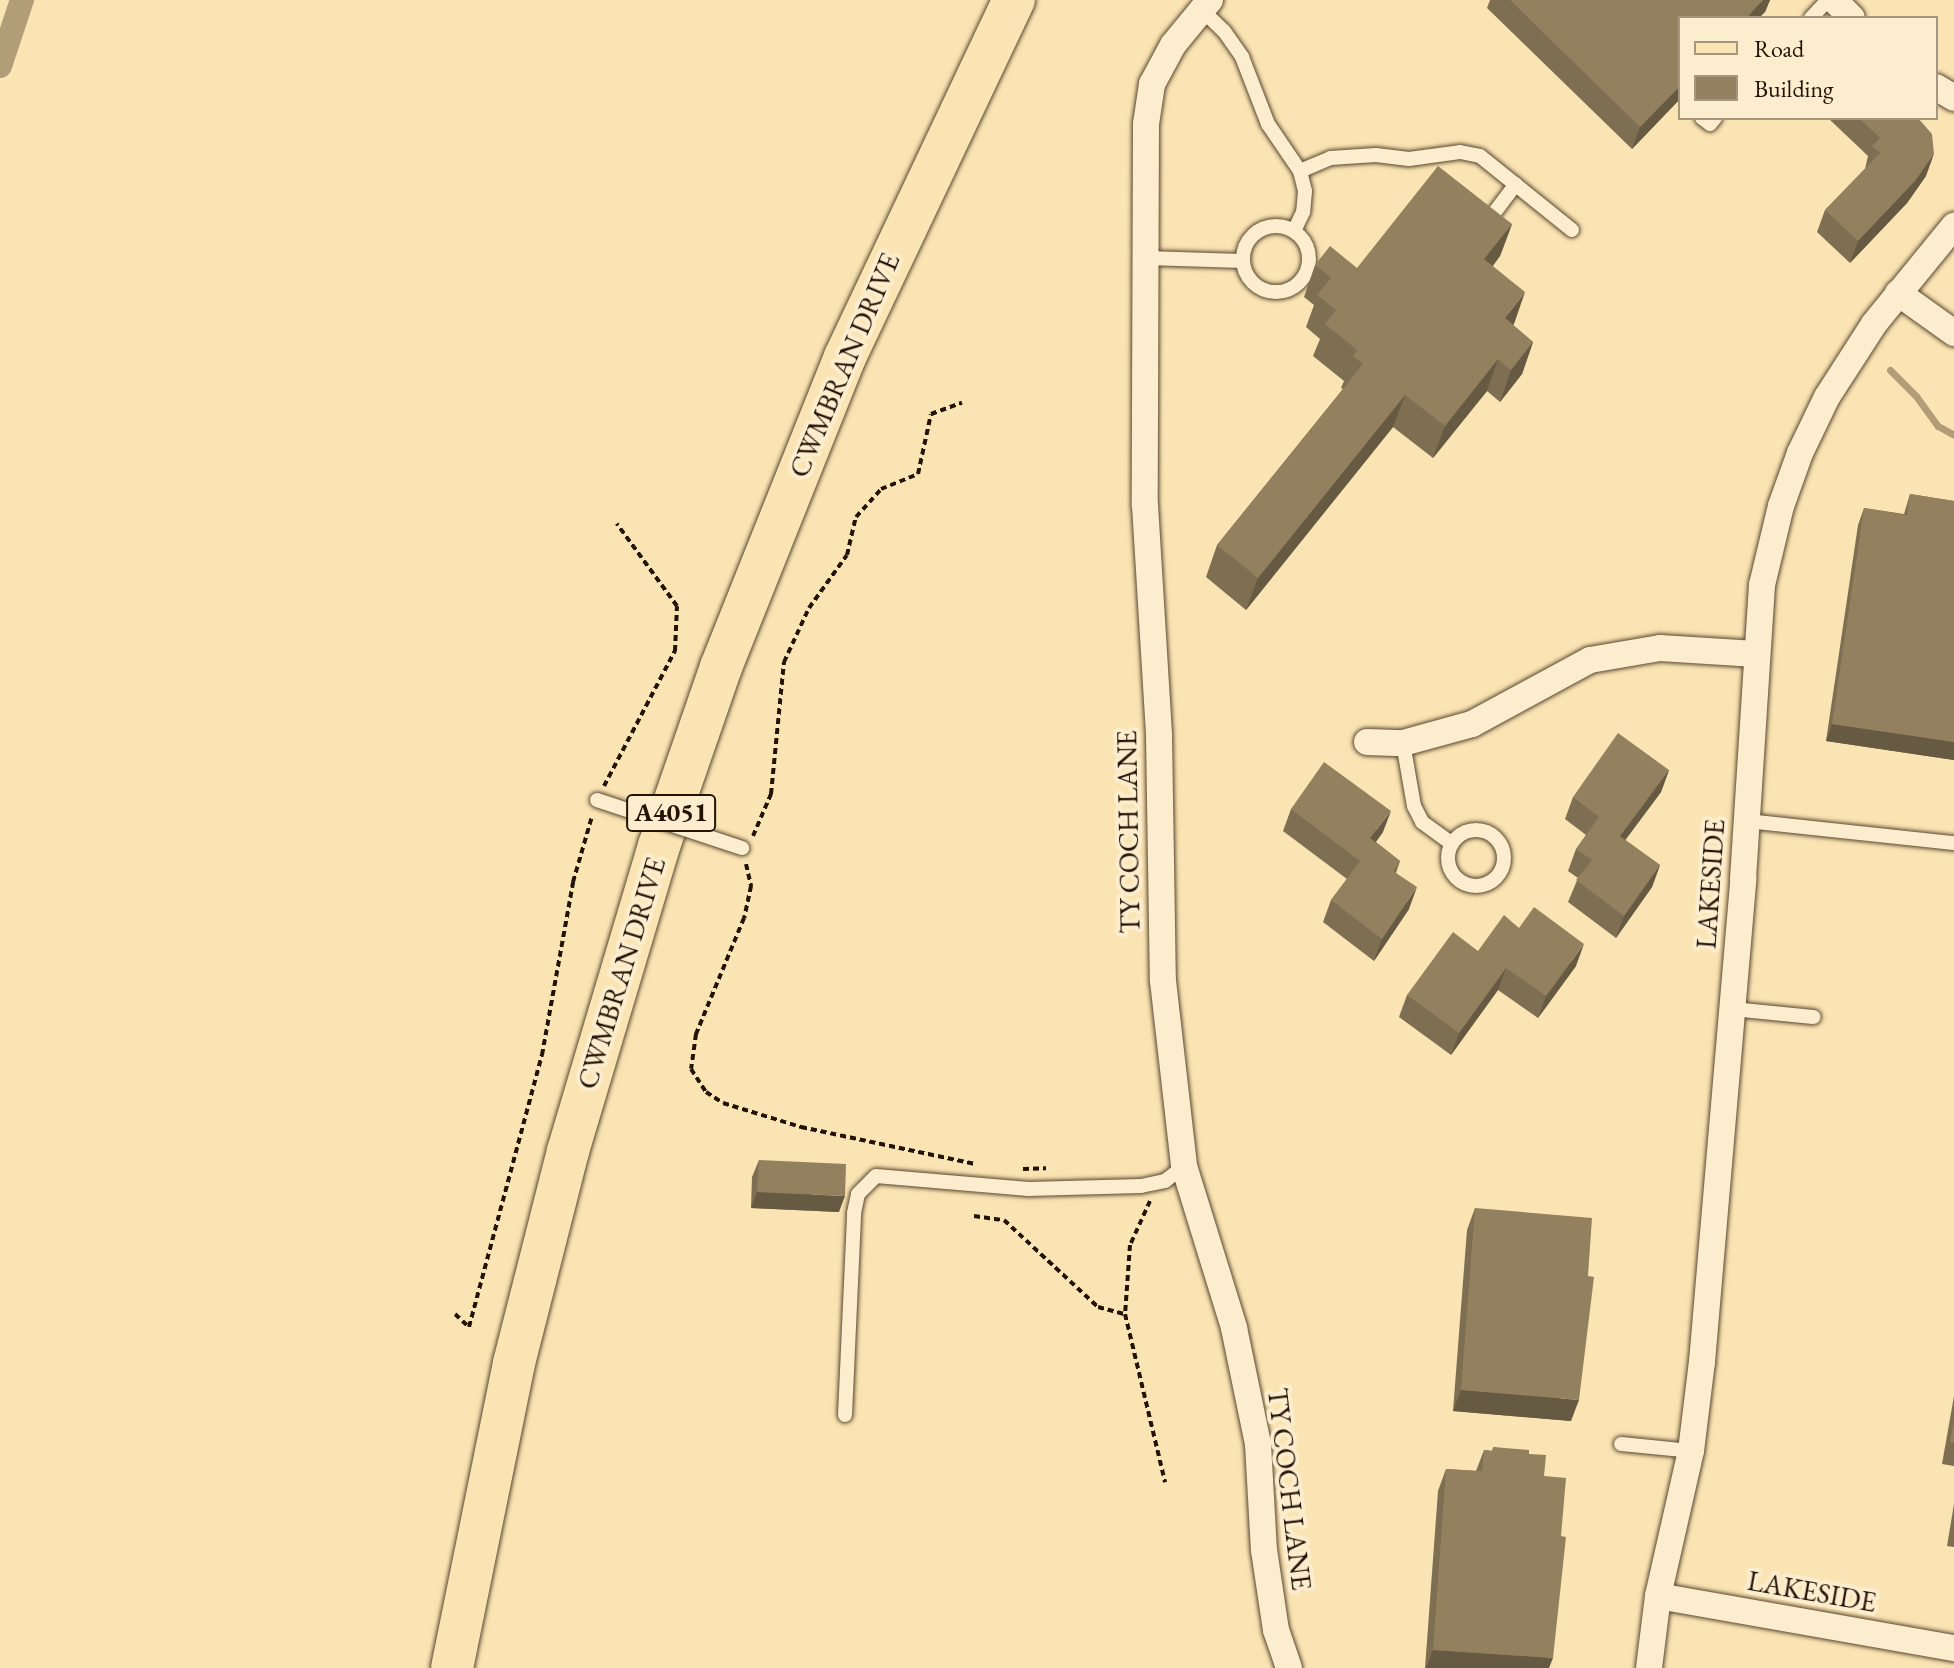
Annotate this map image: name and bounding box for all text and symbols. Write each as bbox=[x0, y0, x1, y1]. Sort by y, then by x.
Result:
legend bbox=[1678, 16, 1938, 120]
text: Road bbox=[1754, 33, 1804, 64]
text: Building bbox=[1754, 73, 1834, 104]
street label: CWMBRAN DRIVE bbox=[782, 248, 906, 482]
street label: TY COCH LANE bbox=[1109, 730, 1147, 934]
road number: A4051 bbox=[625, 791, 717, 835]
street label: LAKESIDE bbox=[1689, 818, 1731, 950]
street label: CWMBRAN DRIVE bbox=[570, 853, 672, 1093]
street label: TY COCH LANE bbox=[1261, 1386, 1319, 1592]
street label: LAKESIDE bbox=[1745, 1563, 1879, 1619]

